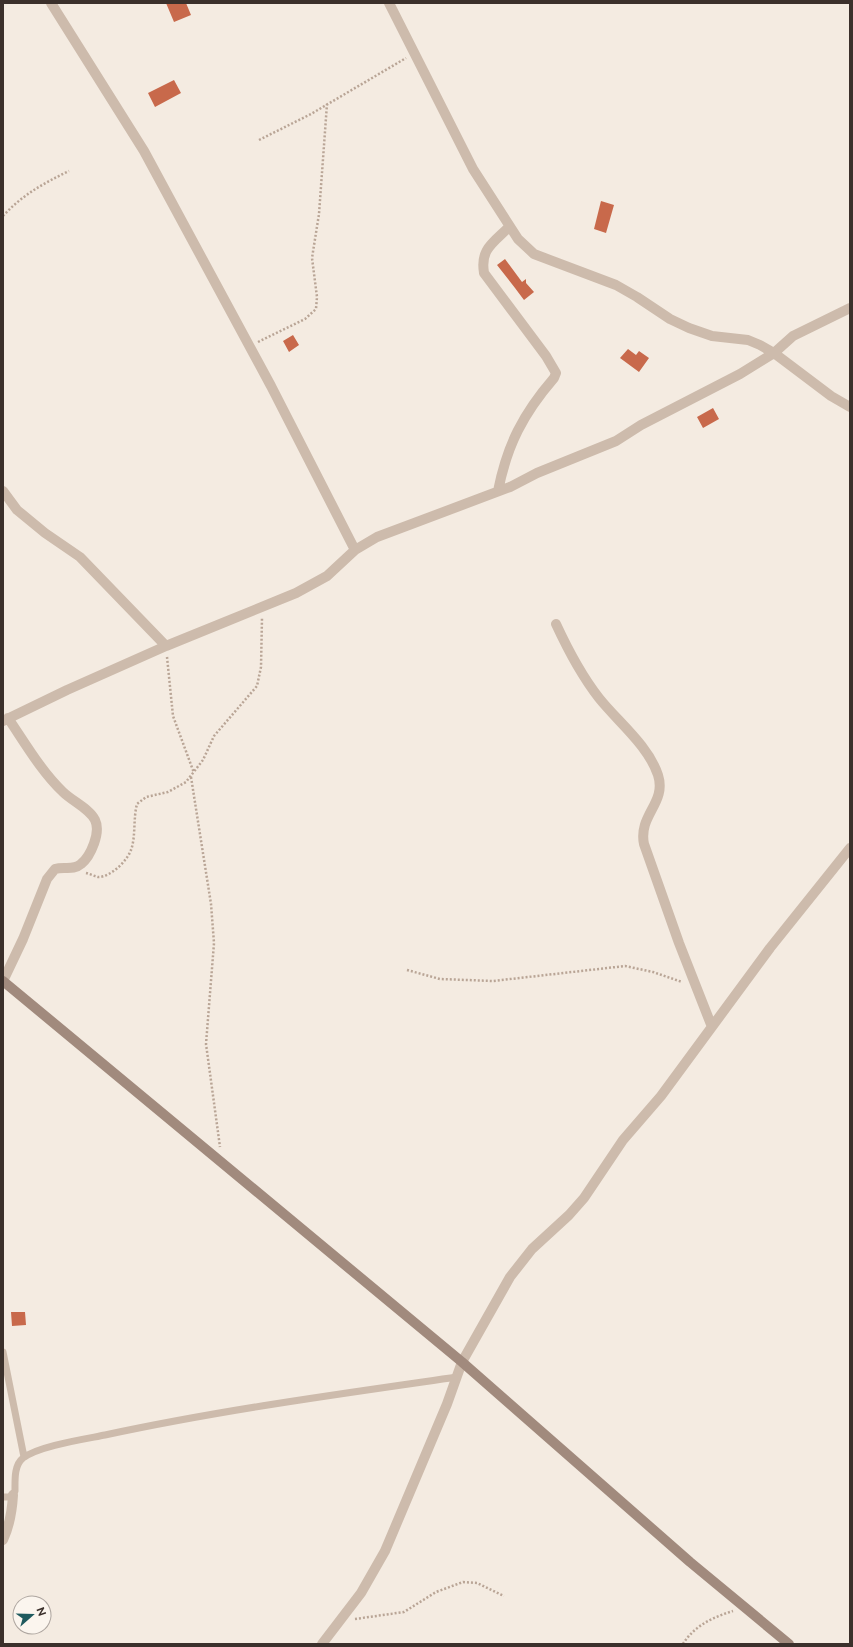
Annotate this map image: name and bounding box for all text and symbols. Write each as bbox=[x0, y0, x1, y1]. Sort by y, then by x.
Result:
north arrow bbox=[12, 1595, 52, 1635]
text: N bbox=[33, 1606, 48, 1618]

